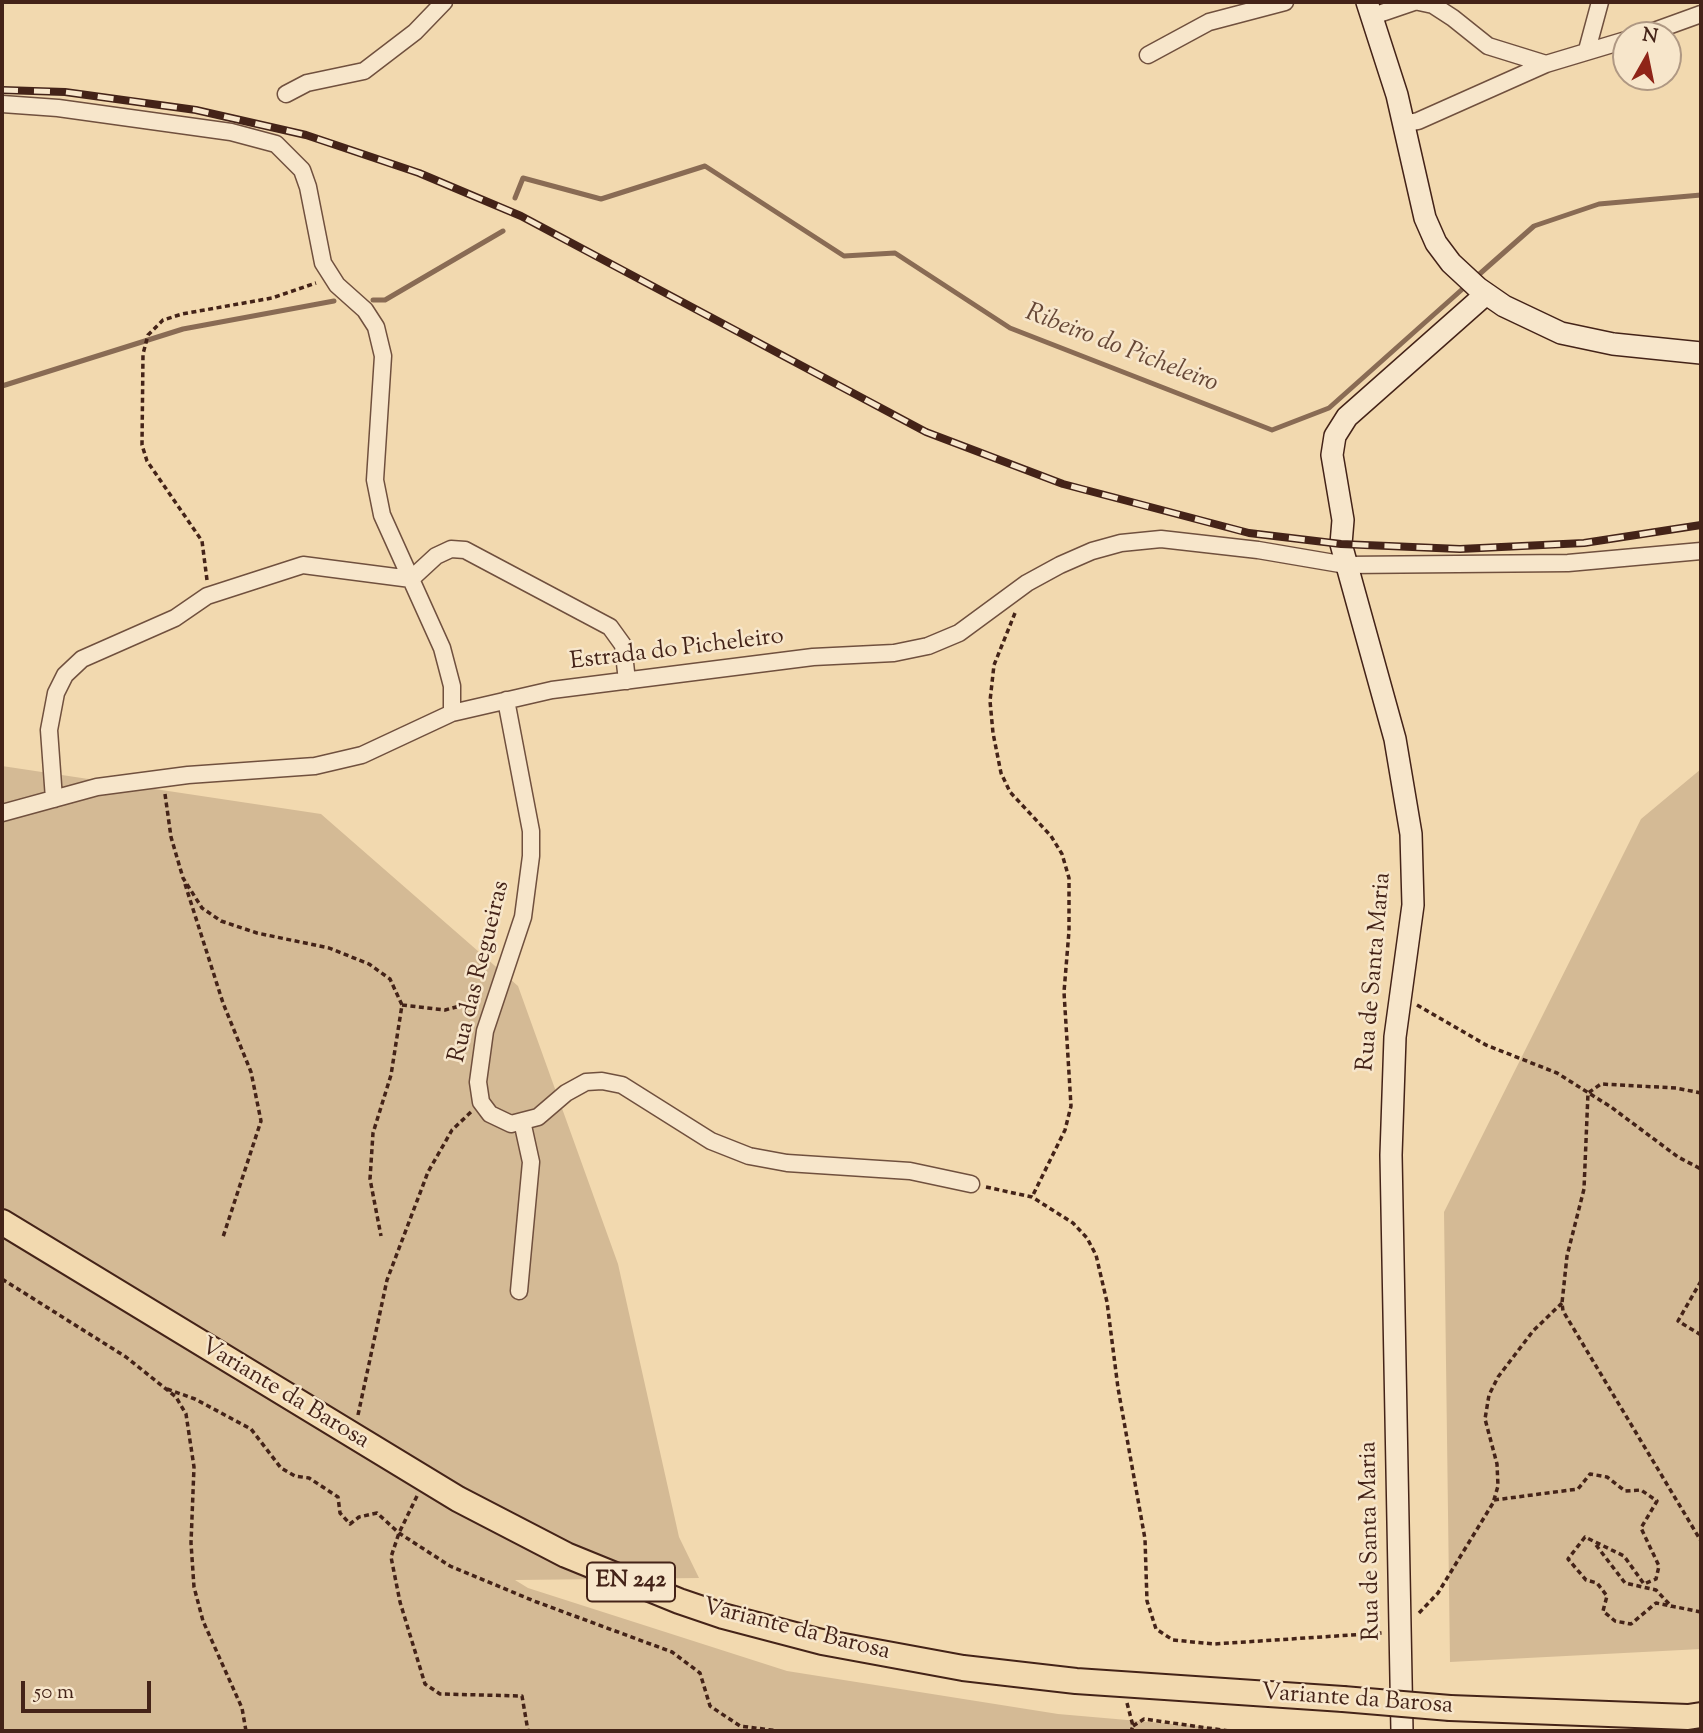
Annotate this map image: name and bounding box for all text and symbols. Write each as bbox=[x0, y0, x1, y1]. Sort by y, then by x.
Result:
north arrow bbox=[1612, 21, 1682, 91]
text: N bbox=[1640, 22, 1660, 51]
water label: Ribeiro do Picheleiro bbox=[1020, 299, 1222, 401]
street label: Estrada do Picheleiro bbox=[568, 624, 786, 678]
street label: Rua de Santa Maria bbox=[1353, 871, 1399, 1073]
street label: Rua das Regueiras bbox=[444, 878, 518, 1066]
street label: Variante da Barosa bbox=[194, 1333, 374, 1457]
street label: Rua de Santa Maria bbox=[1356, 1441, 1388, 1641]
road number: EN 242 bbox=[587, 1562, 675, 1602]
street label: Variante da Barosa bbox=[699, 1594, 893, 1668]
scale bar bbox=[24, 1666, 154, 1710]
text: 50 m bbox=[34, 1678, 74, 1708]
street label: Variante da Barosa bbox=[1260, 1680, 1454, 1722]

